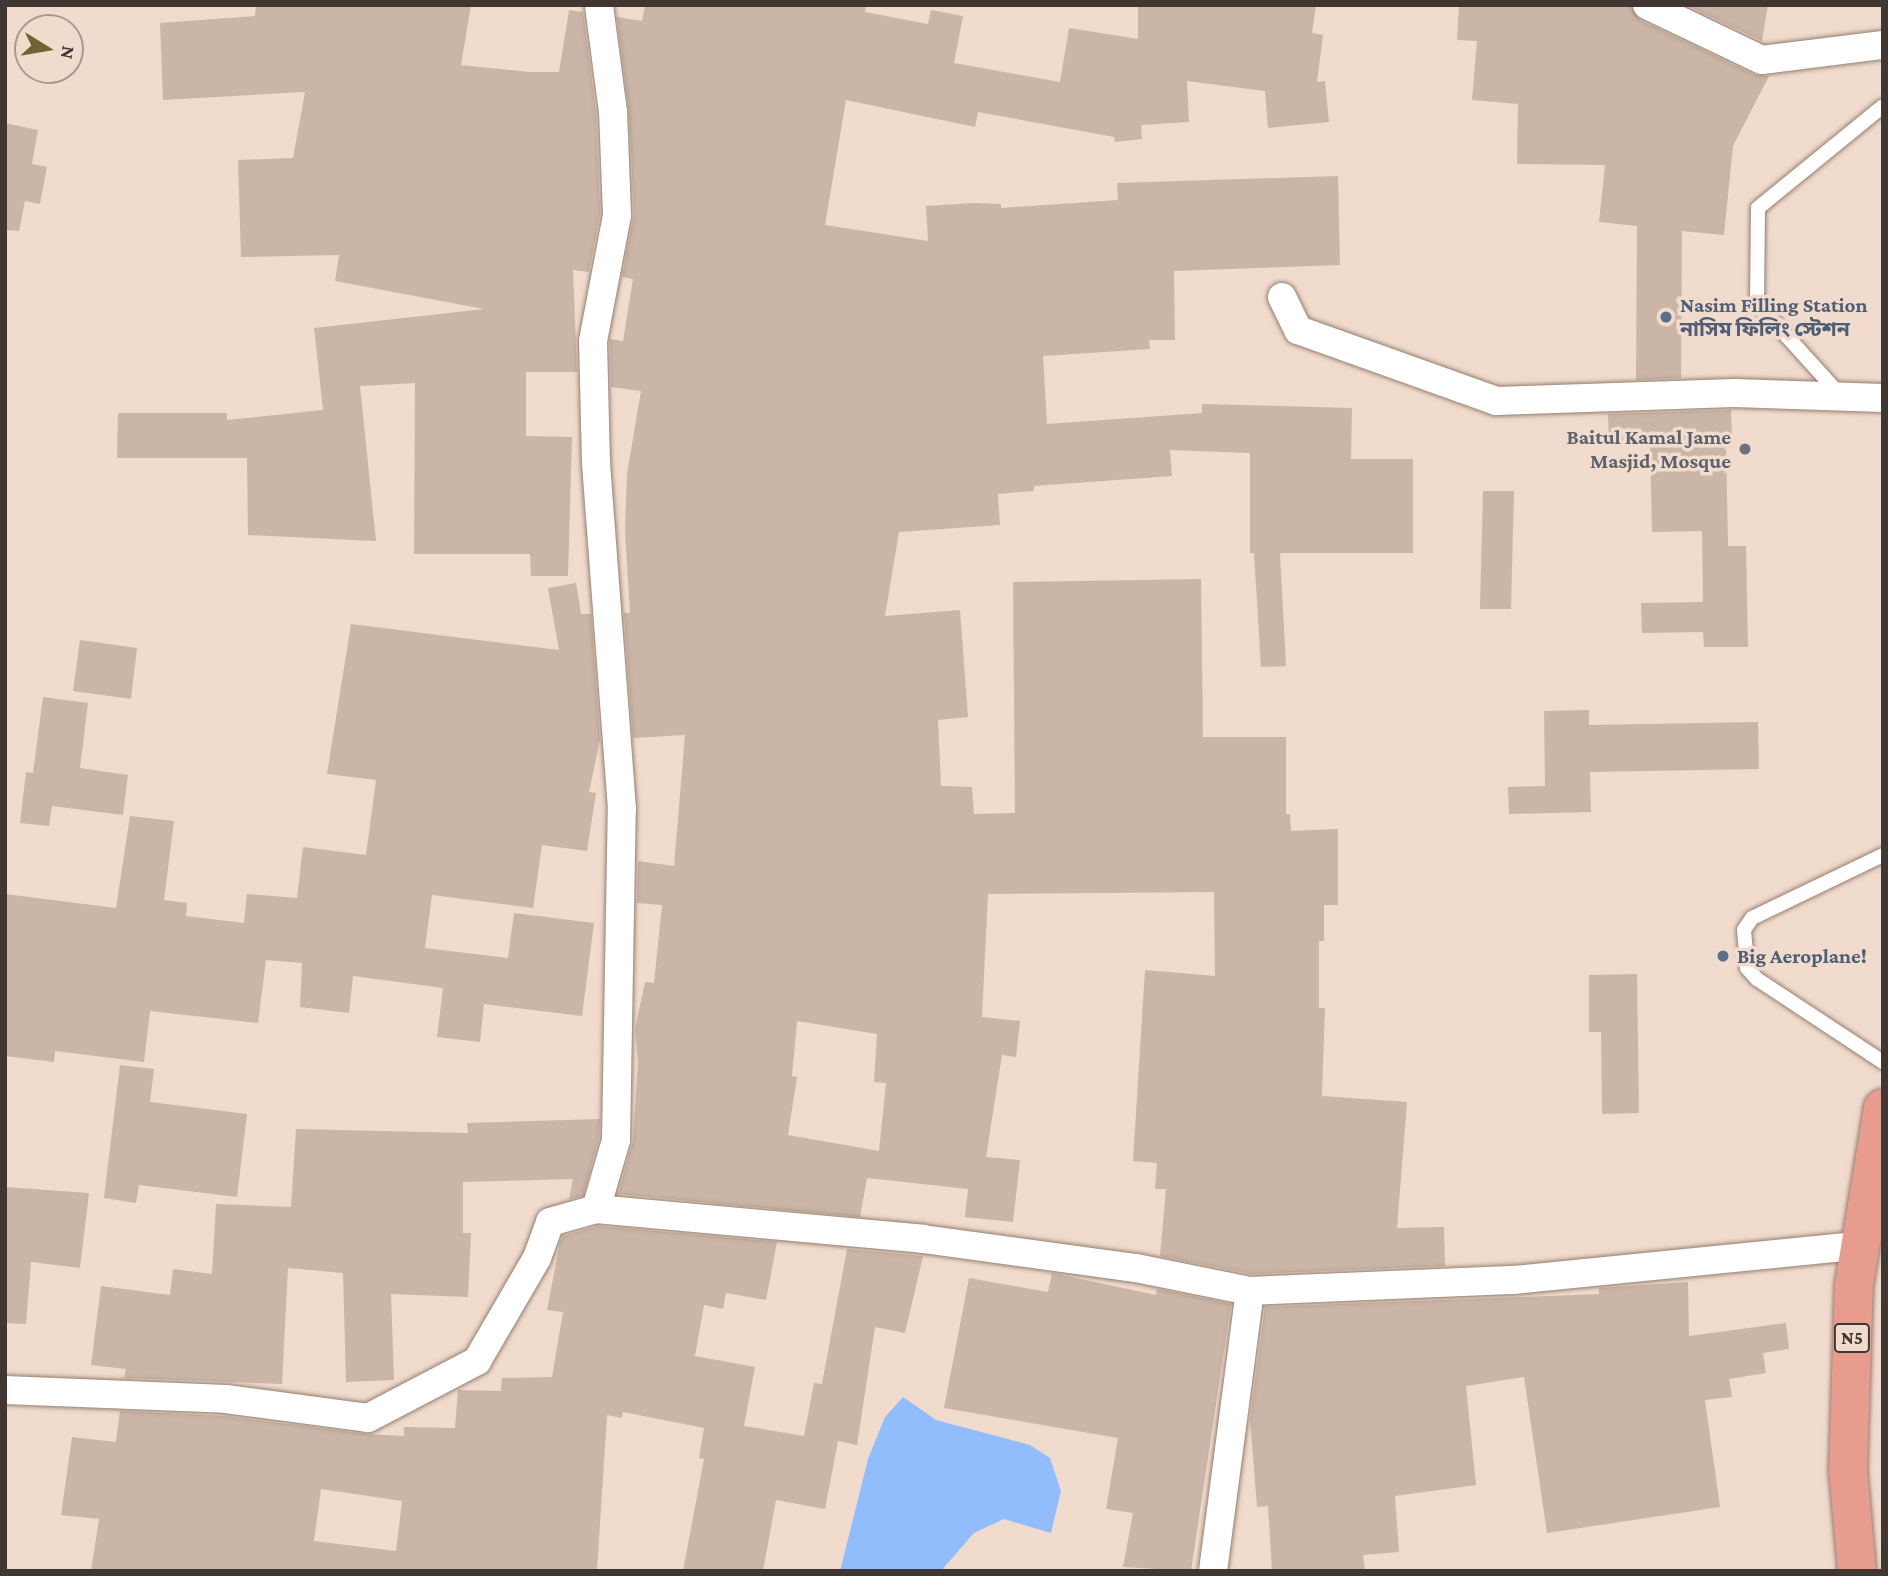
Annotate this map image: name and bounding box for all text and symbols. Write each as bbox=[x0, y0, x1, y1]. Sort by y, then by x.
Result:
north arrow bbox=[14, 14, 84, 84]
text: N bbox=[57, 44, 80, 61]
place label: Nasim Filling Station নাসিম ফিলিং স্টেশন bbox=[1680, 292, 1868, 342]
marker: Nasim Filling Station নাসিম ফিলিং স্টেশন bbox=[1658, 309, 1674, 325]
place label: Baitul Kamal Jame Masjid, Mosque bbox=[1566, 424, 1731, 474]
marker: Baitul Kamal Jame Masjid, Mosque bbox=[1737, 441, 1753, 457]
place label: Big Aeroplane! bbox=[1737, 943, 1867, 969]
marker: Big Aeroplane! bbox=[1715, 948, 1731, 964]
road number: N5 bbox=[1833, 1322, 1871, 1354]

